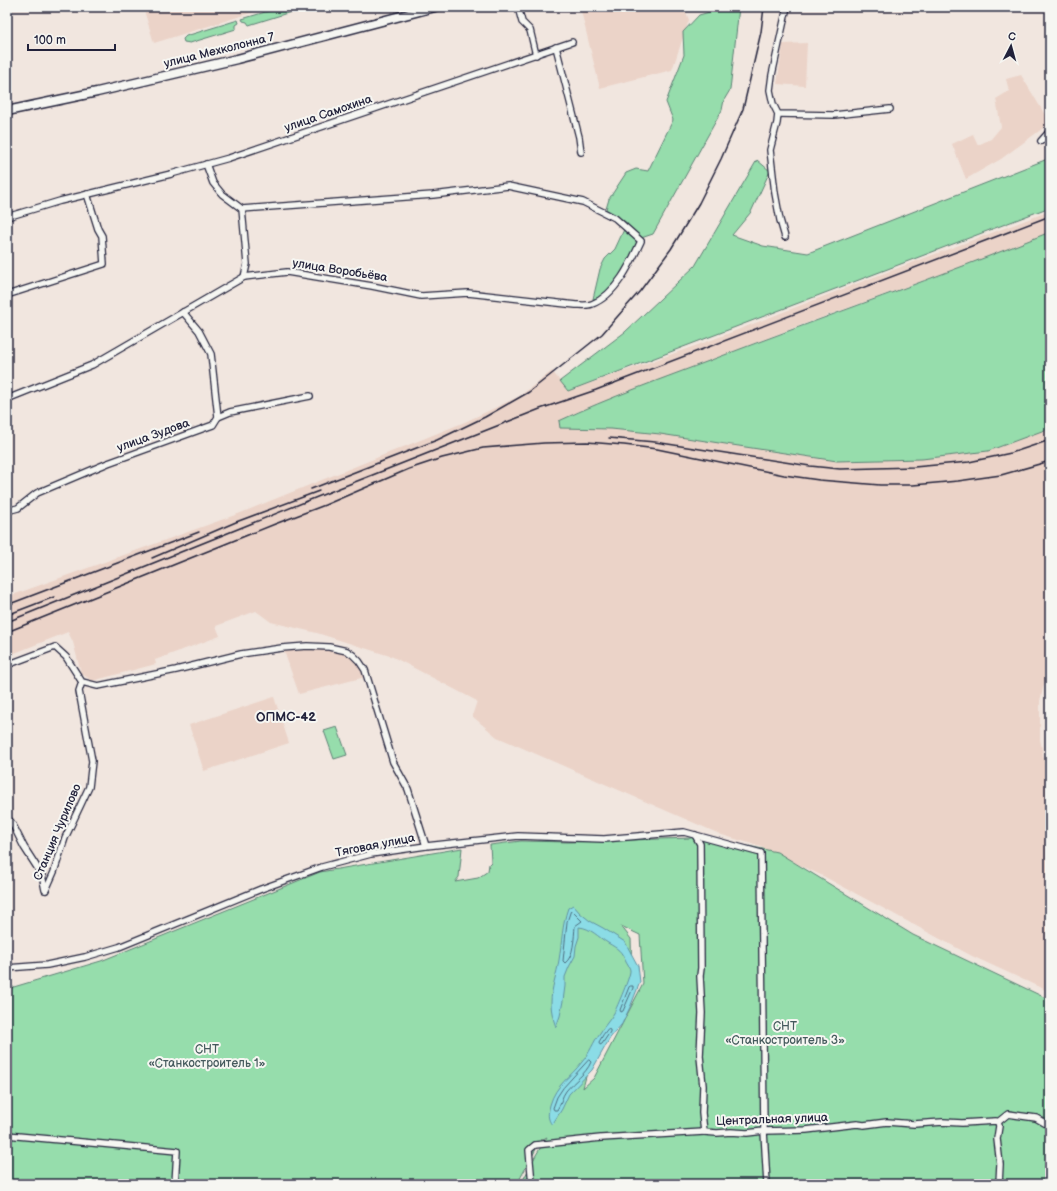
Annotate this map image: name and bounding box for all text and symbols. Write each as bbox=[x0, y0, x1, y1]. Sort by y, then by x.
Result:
scale bar bbox=[28, 26, 115, 52]
north arrow bbox=[991, 26, 1031, 66]
street label: улица Мехколонна 7 bbox=[162, 29, 276, 71]
text: С bbox=[1008, 30, 1017, 43]
text: 100 m bbox=[34, 33, 66, 48]
street label: улица Самохина bbox=[282, 91, 374, 135]
street label: улица Воробьёва bbox=[291, 256, 388, 285]
street label: улица Зудова bbox=[115, 415, 191, 456]
district label: ОПМС-42 bbox=[256, 709, 316, 725]
street label: Станция Чурилово bbox=[30, 782, 85, 883]
street label: Тяговая улица bbox=[334, 830, 416, 861]
park label: СНТ «Станкостроитель 3» bbox=[725, 1019, 845, 1048]
park label: СНТ «Станкостроитель 1» bbox=[149, 1042, 266, 1071]
street label: Центральная улица bbox=[716, 1110, 828, 1129]

